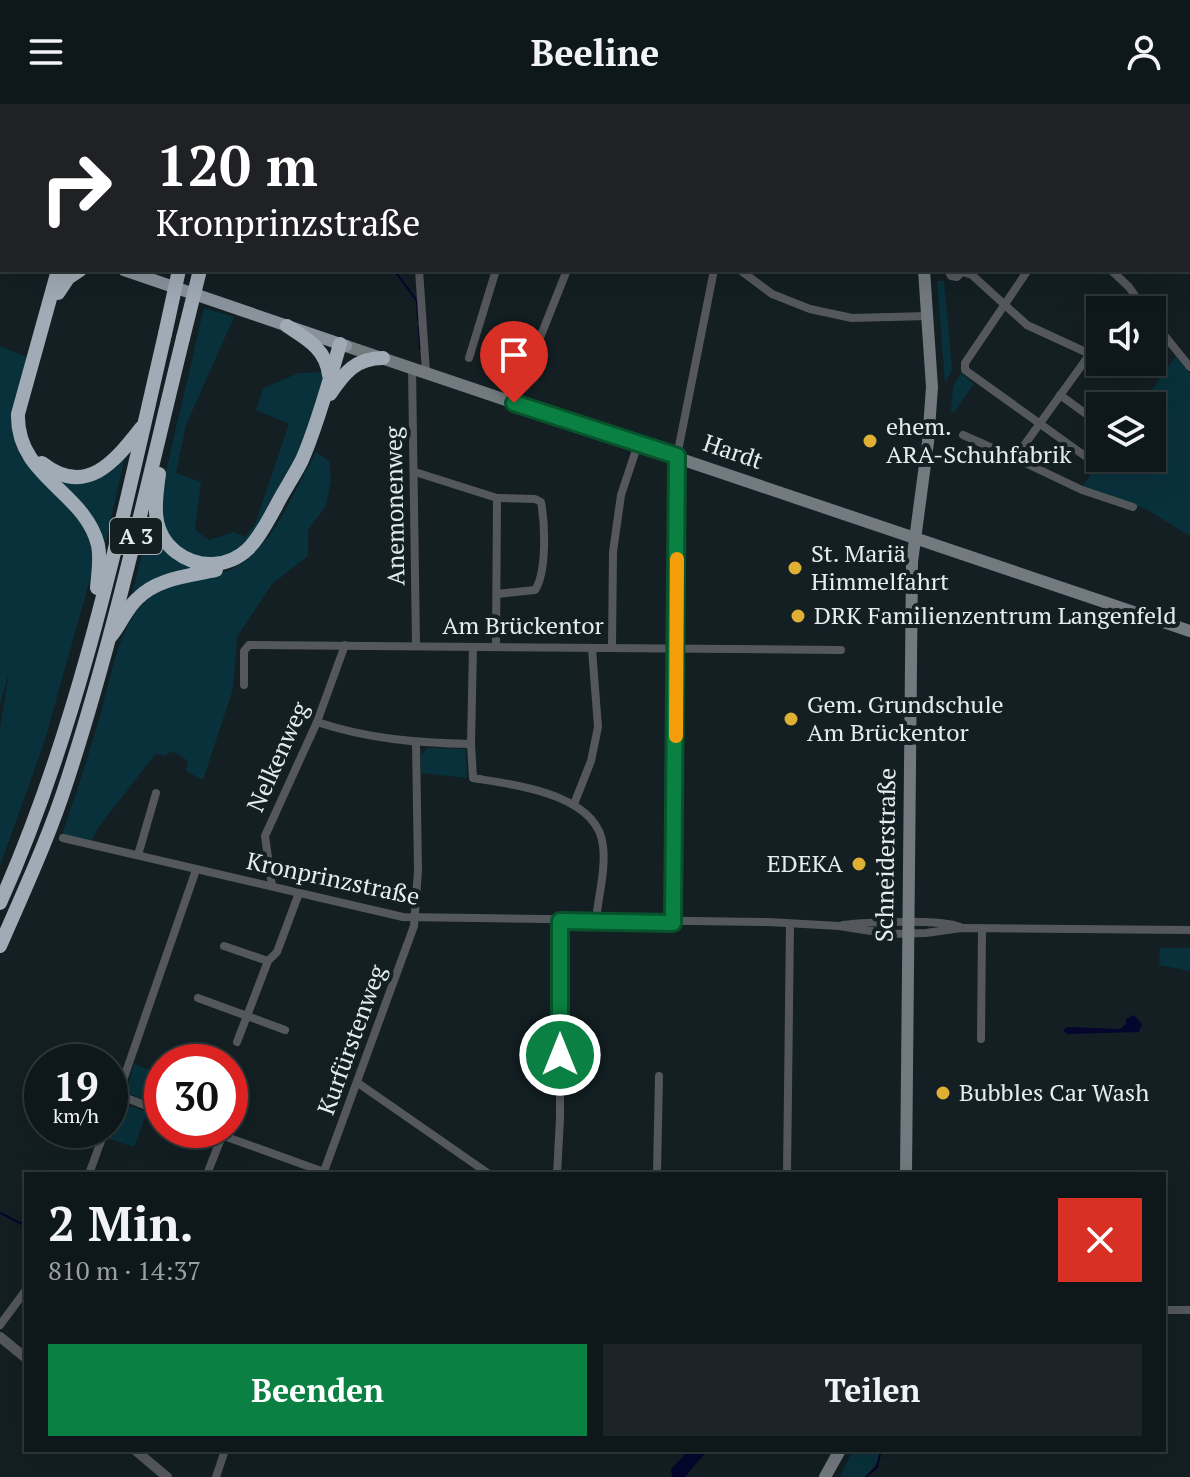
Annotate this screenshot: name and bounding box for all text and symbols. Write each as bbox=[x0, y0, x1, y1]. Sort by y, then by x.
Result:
text: Beeline bbox=[531, 29, 659, 76]
icon: menu bbox=[24, 30, 68, 74]
icon: person bbox=[1122, 30, 1166, 74]
text: 120 m bbox=[156, 128, 318, 202]
icon: right bbox=[24, 136, 128, 240]
text: Kronprinzstraße bbox=[156, 199, 420, 246]
map controls bbox=[1086, 296, 1166, 472]
button: sound bbox=[1086, 296, 1166, 376]
pin bbox=[480, 321, 548, 403]
icon: arrive bbox=[492, 333, 536, 377]
button: layers bbox=[1086, 392, 1166, 472]
place label: ehem. ARA-Schuhfabrik bbox=[886, 410, 1072, 470]
street label: Anemonenweg bbox=[377, 426, 411, 586]
street label: Hardt bbox=[699, 426, 767, 476]
marker: ehem. ARA-Schuhfabrik bbox=[861, 432, 879, 450]
road number: A 3 bbox=[110, 518, 162, 554]
place label: St. Mariä Himmelfahrt bbox=[811, 537, 949, 597]
marker: St. Mariä Himmelfahrt bbox=[786, 559, 804, 577]
place label: DRK Familienzentrum Langenfeld bbox=[814, 599, 1177, 631]
marker: DRK Familienzentrum Langenfeld bbox=[789, 607, 807, 625]
street label: Am Brückentor bbox=[442, 609, 605, 641]
place label: Gem. Grundschule Am Brückentor bbox=[807, 688, 1004, 748]
street label: Nelkenweg bbox=[239, 696, 316, 817]
marker: Gem. Grundschule Am Brückentor bbox=[782, 710, 800, 728]
street label: Schneiderstraße bbox=[867, 768, 903, 942]
street label: Kronprinzstraße bbox=[244, 844, 423, 912]
place label: EDEKA bbox=[767, 847, 844, 879]
marker: EDEKA bbox=[850, 855, 868, 873]
street label: Kurfürstenweg bbox=[309, 960, 393, 1119]
position arrow bbox=[518, 1013, 602, 1097]
speed limit sign: 30 bbox=[144, 1044, 248, 1148]
text: 19 bbox=[53, 1059, 99, 1112]
place label: Bubbles Car Wash bbox=[959, 1076, 1149, 1108]
marker: Bubbles Car Wash bbox=[934, 1084, 952, 1102]
text: km/h bbox=[53, 1102, 99, 1129]
text: 2 Min. bbox=[48, 1191, 194, 1255]
button: close bbox=[1058, 1198, 1142, 1282]
text: 810 m · 14:37 bbox=[48, 1253, 201, 1287]
button: Beenden bbox=[48, 1344, 587, 1436]
button: Teilen bbox=[603, 1344, 1142, 1436]

